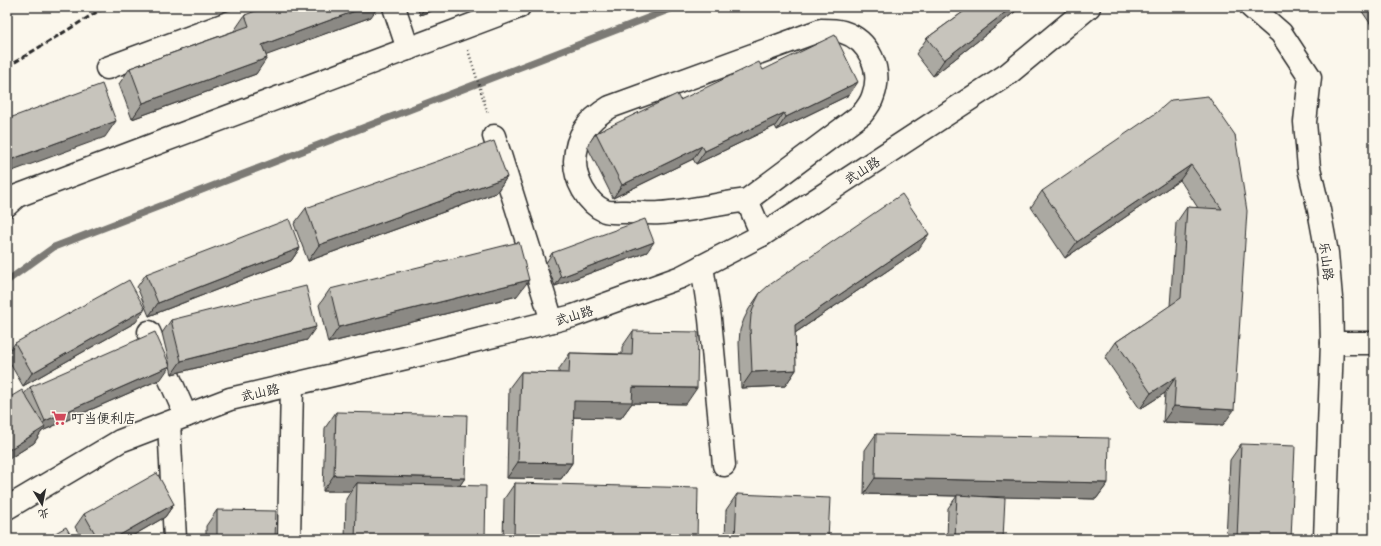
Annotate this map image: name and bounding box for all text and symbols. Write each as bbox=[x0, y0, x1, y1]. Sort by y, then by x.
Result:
street label: 武山路 bbox=[841, 153, 884, 190]
street label: 乐山路 bbox=[1314, 241, 1337, 282]
street label: 武山路 bbox=[553, 302, 596, 331]
street label: 武山路 bbox=[239, 380, 281, 407]
supermarket icon: 叮当便利店 bbox=[50, 409, 68, 427]
place label: 叮当便利店 bbox=[71, 410, 136, 429]
north arrow bbox=[22, 484, 62, 524]
text: 北 bbox=[37, 504, 50, 522]

